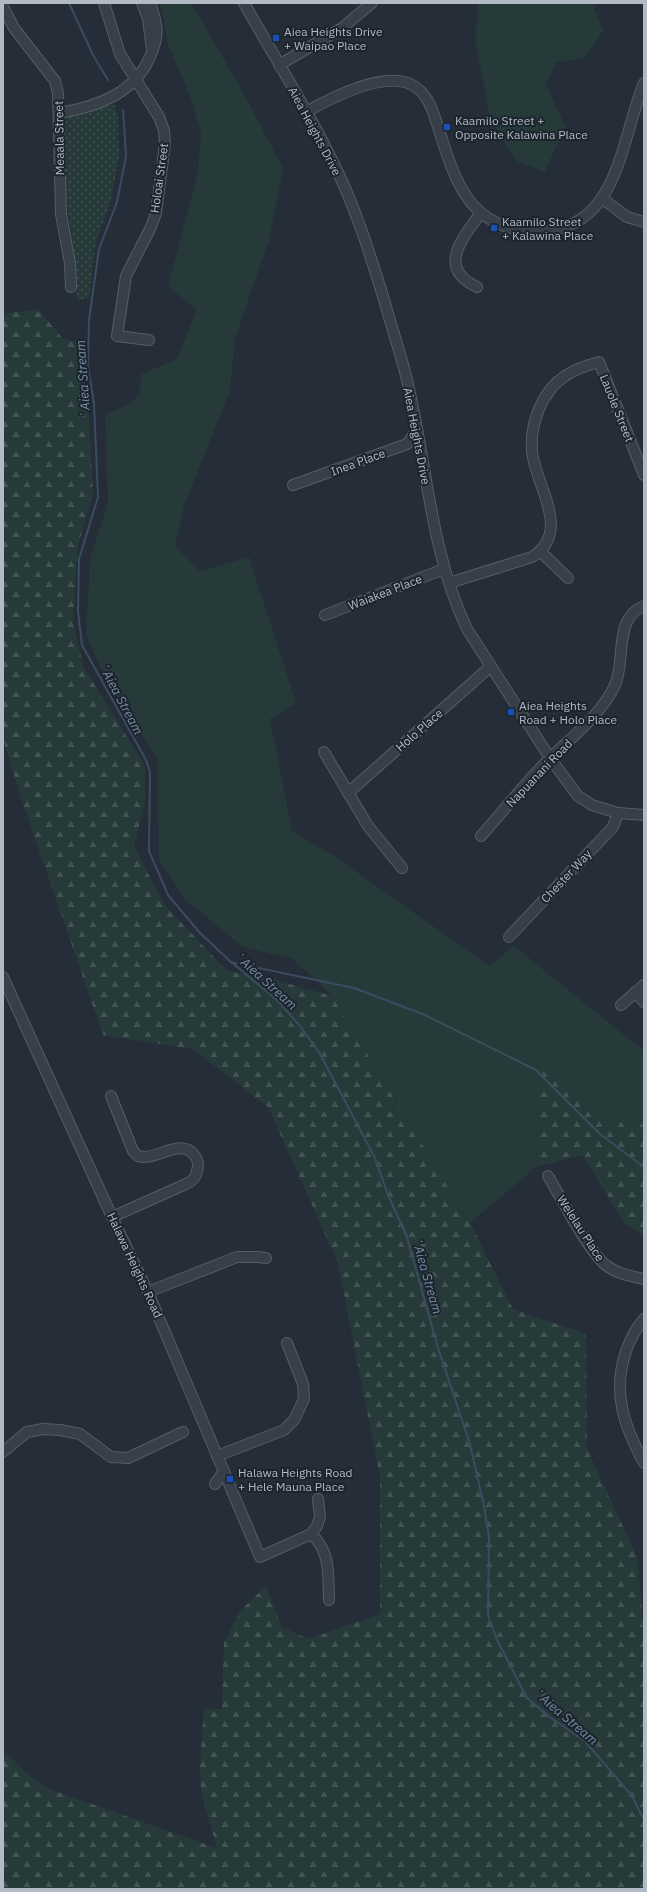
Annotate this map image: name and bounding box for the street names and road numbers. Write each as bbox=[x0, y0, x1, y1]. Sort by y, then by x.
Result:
street label: Aiea Heights Drive bbox=[285, 84, 345, 178]
street label: Meaala Street bbox=[51, 101, 67, 175]
street label: Holoai Street bbox=[147, 142, 171, 214]
street label: Lauole Street bbox=[597, 372, 637, 444]
street label: Aiea Heights Drive bbox=[400, 386, 434, 486]
street label: Inea Place bbox=[329, 445, 388, 479]
street label: Waiakea Place bbox=[346, 571, 424, 613]
street label: Holo Place bbox=[392, 705, 446, 755]
street label: Napuanani Road bbox=[503, 736, 575, 810]
street label: Chester Way bbox=[537, 846, 595, 906]
street label: Welelau Place bbox=[554, 1192, 608, 1264]
street label: Halawa Heights Road bbox=[104, 1210, 166, 1320]

